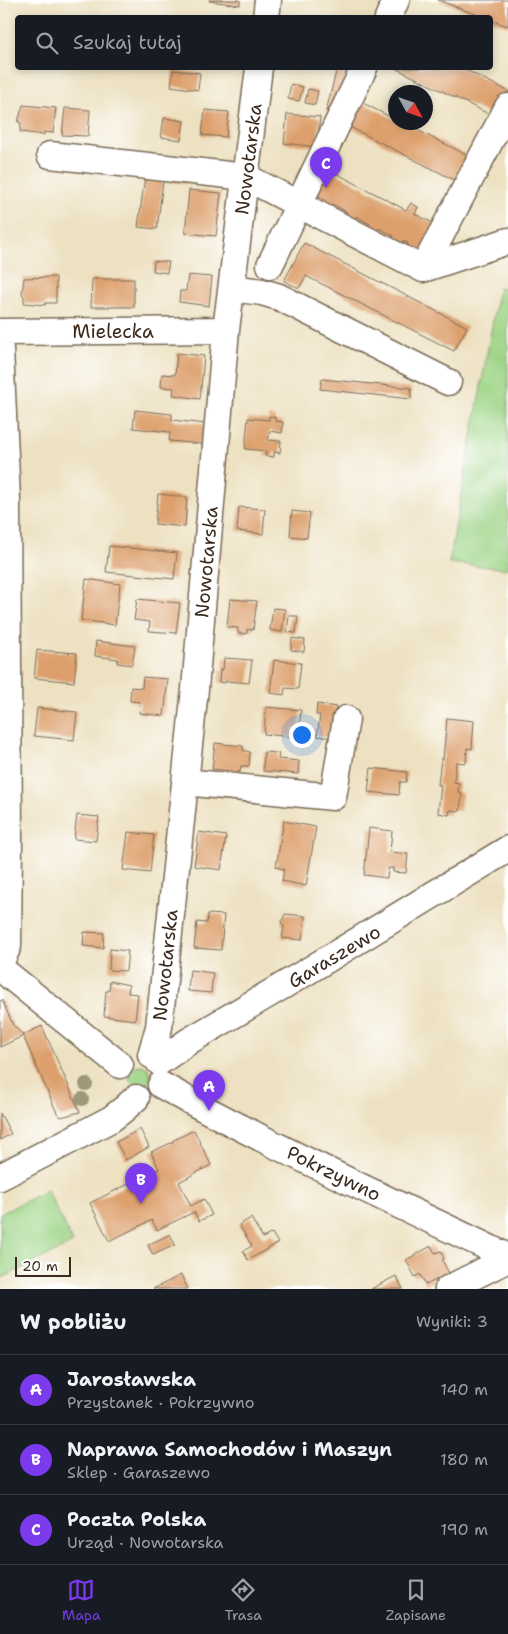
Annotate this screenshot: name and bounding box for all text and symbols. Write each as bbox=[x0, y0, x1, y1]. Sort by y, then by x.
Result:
search box bbox=[15, 15, 493, 70]
icon: search bbox=[33, 29, 61, 57]
text: Szukaj tutaj bbox=[73, 30, 182, 55]
north arrow bbox=[388, 85, 433, 130]
street label: Nowotarska bbox=[229, 102, 268, 216]
pin: C bbox=[310, 147, 342, 188]
street label: Mielecka bbox=[72, 319, 154, 344]
street label: Nowotarska bbox=[189, 505, 224, 619]
your location bbox=[289, 722, 315, 748]
street label: Nowotarska bbox=[147, 908, 184, 1022]
street label: Garaszewo bbox=[283, 919, 385, 994]
pin: A bbox=[193, 1070, 225, 1111]
street label: Pokrzywno bbox=[283, 1140, 385, 1207]
pin: B bbox=[125, 1163, 157, 1204]
scale bar bbox=[15, 1254, 71, 1277]
text: 20 m bbox=[22, 1257, 58, 1275]
text: W pobliżu bbox=[20, 1308, 127, 1336]
text: Wyniki: 3 bbox=[416, 1311, 488, 1332]
text: Jarosławska bbox=[67, 1367, 196, 1392]
text: A bbox=[30, 1379, 42, 1400]
text: 140 m bbox=[441, 1379, 488, 1400]
text: Przystanek · Pokrzywno bbox=[67, 1392, 254, 1413]
text: Naprawa Samochodów i Maszyn bbox=[67, 1437, 392, 1462]
text: B bbox=[31, 1449, 41, 1470]
text: 180 m bbox=[440, 1449, 488, 1470]
text: Sklep · Garaszewo bbox=[67, 1462, 210, 1483]
text: Poczta Polska bbox=[67, 1507, 206, 1532]
text: C bbox=[31, 1519, 41, 1540]
text: 190 m bbox=[441, 1519, 488, 1540]
text: Urząd · Nowotarska bbox=[67, 1532, 224, 1553]
tab: Mapa bbox=[62, 1576, 101, 1624]
tab: Trasa bbox=[225, 1576, 262, 1624]
tab: Zapisane bbox=[386, 1576, 446, 1624]

